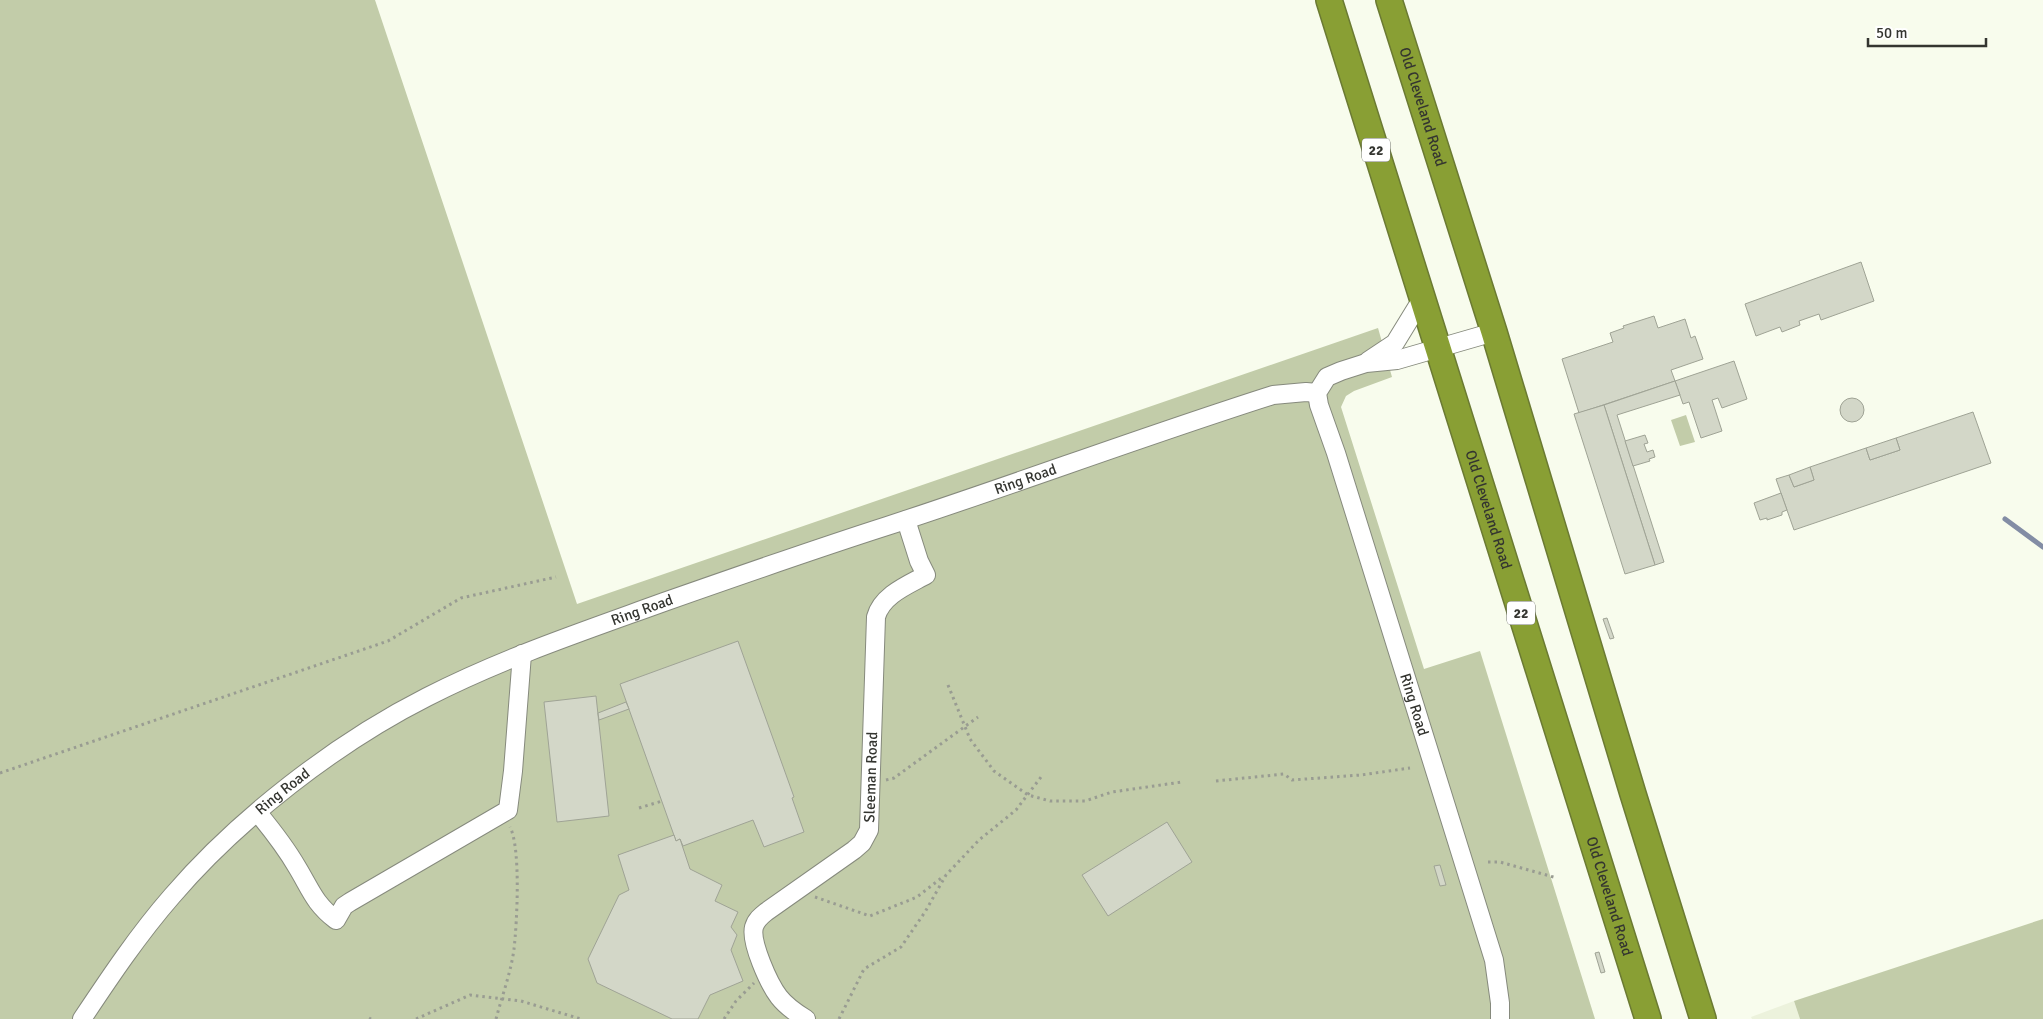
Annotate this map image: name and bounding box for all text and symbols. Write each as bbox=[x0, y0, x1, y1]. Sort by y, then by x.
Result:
scale bar bbox=[1868, 15, 1986, 47]
text: 50 m bbox=[1876, 24, 1907, 42]
street label: Old Cleveland Road bbox=[1396, 45, 1450, 169]
road number: 22 bbox=[1362, 138, 1390, 162]
street label: Old Cleveland Road bbox=[1461, 448, 1516, 571]
street label: Ring Road bbox=[992, 460, 1059, 498]
street label: Ring Road bbox=[609, 591, 675, 629]
road number: 22 bbox=[1507, 602, 1535, 624]
street label: Ring Road bbox=[1396, 671, 1433, 738]
street label: Sleeman Road bbox=[860, 731, 881, 823]
street label: Ring Road bbox=[252, 764, 313, 818]
street label: Old Cleveland Road bbox=[1582, 834, 1637, 958]

